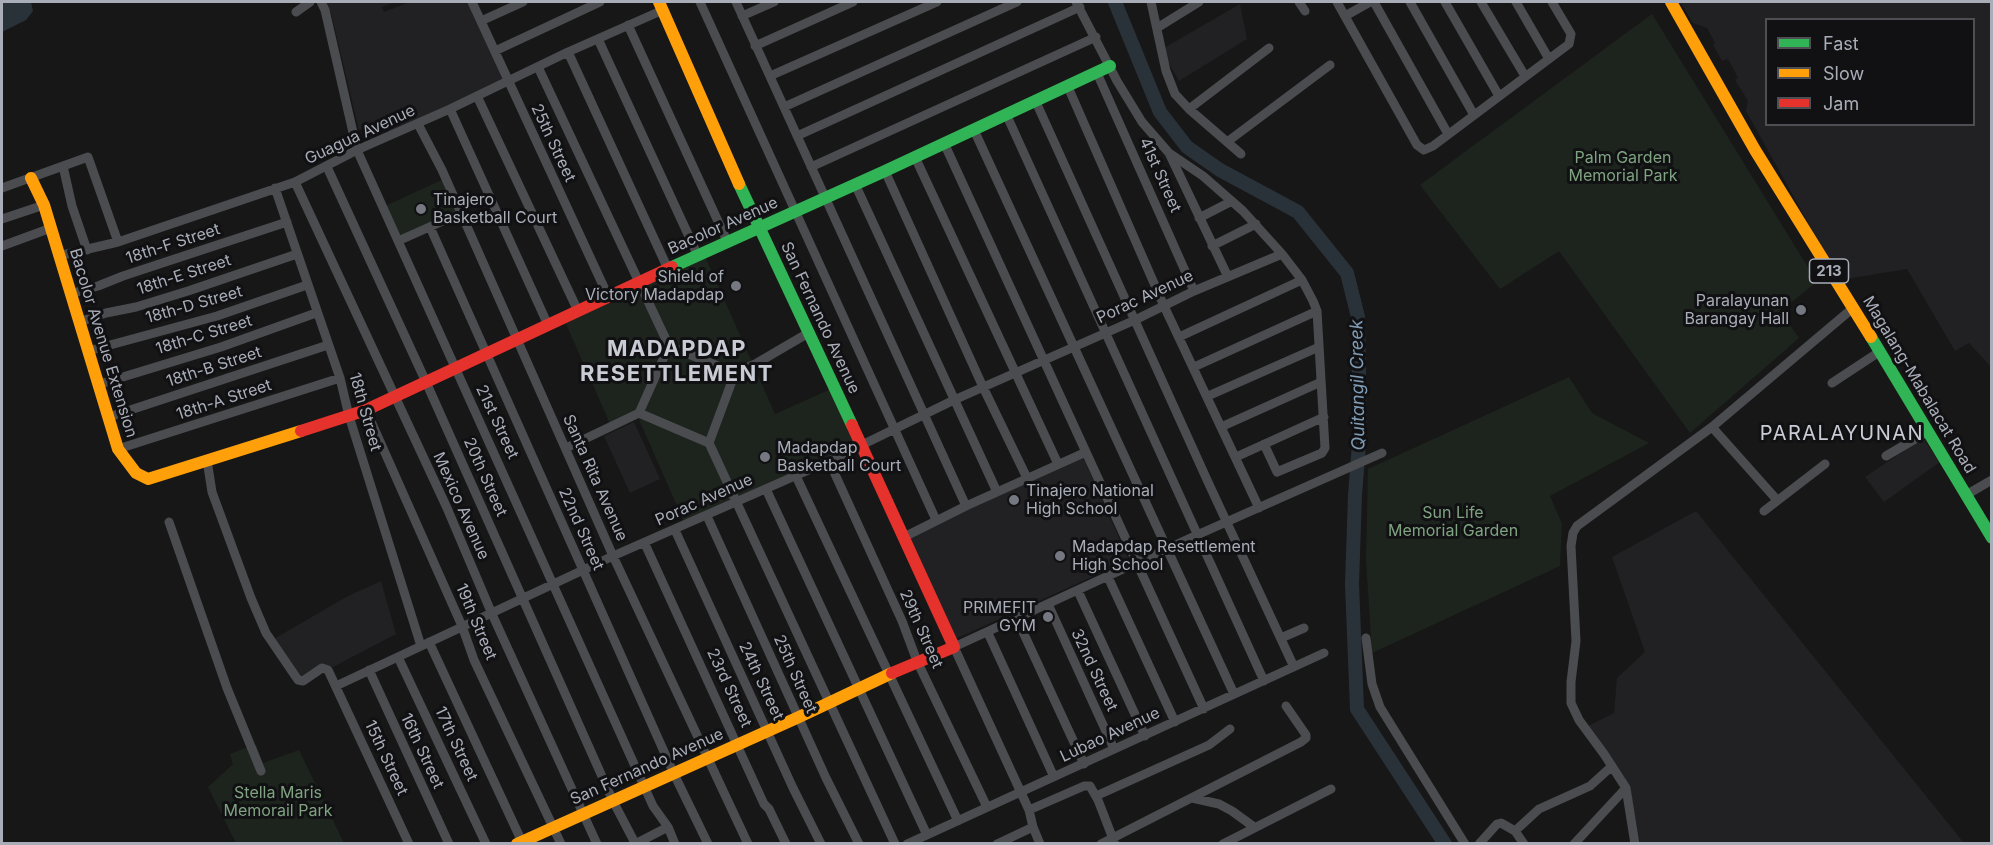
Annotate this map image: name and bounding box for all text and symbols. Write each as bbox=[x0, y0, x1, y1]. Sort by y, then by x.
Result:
legend bbox=[1765, 18, 1975, 126]
text: Fast bbox=[1823, 33, 1859, 54]
text: Slow bbox=[1823, 63, 1864, 84]
text: Jam bbox=[1823, 93, 1859, 114]
street label: Guagua Avenue bbox=[302, 101, 418, 169]
street label: 25th Street bbox=[527, 101, 579, 185]
street label: 41st Street bbox=[1135, 135, 1185, 215]
park label: Palm Garden Memorial Park bbox=[1568, 148, 1678, 186]
place label: Tinajero Basketball Court bbox=[433, 190, 557, 228]
street label: Bacolor Avenue bbox=[665, 193, 781, 259]
marker: Tinajero Basketball Court bbox=[414, 202, 428, 216]
street label: 18th-F Street bbox=[124, 220, 222, 268]
street label: San Fernando Avenue bbox=[776, 239, 864, 397]
street label: Bacolor Avenue Extension bbox=[65, 246, 141, 440]
street label: 18th-E Street bbox=[135, 251, 233, 299]
road number: 213 bbox=[1810, 259, 1848, 283]
street label: Porac Avenue bbox=[1094, 266, 1196, 328]
place label: Shield of Victory Madapdap bbox=[585, 267, 724, 305]
marker: Shield of Victory Madapdap bbox=[729, 279, 743, 293]
street label: 18th-D Street bbox=[143, 282, 245, 328]
place label: Paralayunan Barangay Hall bbox=[1684, 291, 1789, 329]
street label: Magalang-Mabalacat Road bbox=[1858, 293, 1980, 477]
marker: Paralayunan Barangay Hall bbox=[1794, 303, 1808, 317]
street label: 18th-C Street bbox=[153, 311, 255, 359]
water label: Quitangil Creek bbox=[1346, 319, 1370, 451]
district label: MADAPDAP RESETTLEMENT bbox=[580, 336, 774, 388]
street label: 18th-B Street bbox=[164, 343, 264, 391]
street label: 18th Street bbox=[345, 371, 385, 453]
street label: 18th-A Street bbox=[174, 376, 274, 424]
street label: 21st Street bbox=[471, 382, 523, 462]
street label: Santa Rita Avenue bbox=[558, 412, 632, 544]
district label: PARALAYUNAN bbox=[1760, 422, 1924, 446]
street label: 20th Street bbox=[459, 435, 511, 519]
place label: Madapdap Basketball Court bbox=[777, 438, 901, 476]
street label: Mexico Avenue bbox=[429, 449, 493, 563]
marker: Madapdap Basketball Court bbox=[758, 450, 772, 464]
street label: Porac Avenue bbox=[652, 470, 756, 530]
place label: Tinajero National High School bbox=[1026, 481, 1154, 519]
street label: 22nd Street bbox=[554, 485, 608, 573]
marker: Tinajero National High School bbox=[1007, 493, 1021, 507]
park label: Sun Life Memorial Garden bbox=[1388, 503, 1518, 541]
place label: Madapdap Resettlement High School bbox=[1072, 537, 1256, 575]
marker: Madapdap Resettlement High School bbox=[1053, 549, 1067, 563]
street label: 19th Street bbox=[451, 581, 501, 663]
street label: 29th Street bbox=[895, 587, 947, 671]
place label: PRIMEFIT GYM bbox=[963, 598, 1036, 636]
marker: PRIMEFIT GYM bbox=[1041, 610, 1055, 624]
street label: 32nd Street bbox=[1067, 626, 1121, 714]
street label: 25th Street bbox=[769, 632, 821, 716]
street label: 24th Street bbox=[735, 639, 787, 723]
street label: 23rd Street bbox=[702, 645, 756, 731]
street label: 17th Street bbox=[430, 704, 482, 784]
street label: Lubao Avenue bbox=[1057, 704, 1163, 766]
street label: 16th Street bbox=[396, 710, 448, 792]
street label: 15th Street bbox=[360, 717, 412, 799]
street label: San Fernando Avenue bbox=[567, 725, 727, 809]
park label: Stella Maris Memorail Park bbox=[224, 783, 332, 821]

